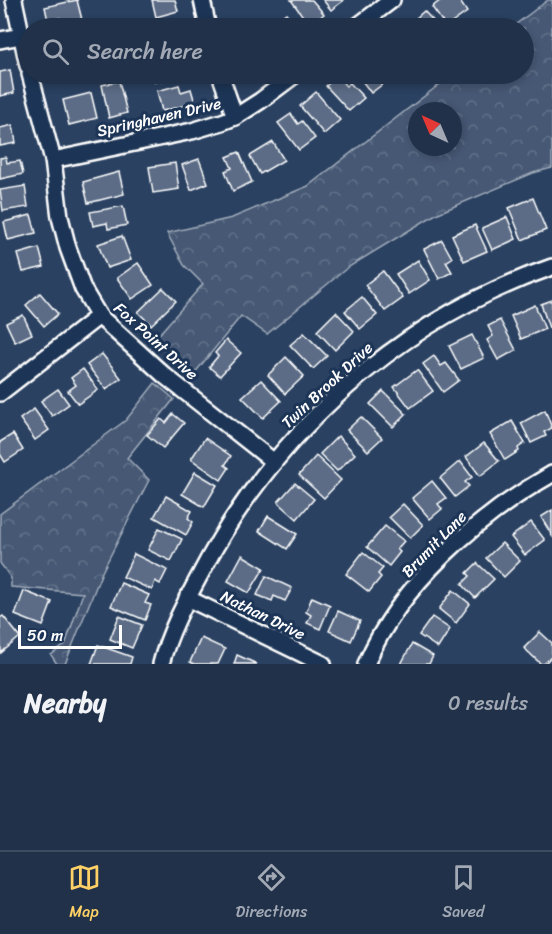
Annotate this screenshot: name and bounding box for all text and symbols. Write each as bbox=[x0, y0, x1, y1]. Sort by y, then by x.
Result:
search box bbox=[18, 18, 534, 84]
text: Search here bbox=[87, 32, 203, 71]
icon: search bbox=[39, 35, 72, 68]
street label: Springhaven Drive bbox=[94, 89, 224, 145]
north arrow bbox=[408, 102, 462, 156]
street label: Fox Point Drive bbox=[107, 295, 205, 387]
street label: Twin Brook Drive bbox=[274, 334, 380, 436]
street label: Brumit Lane bbox=[394, 503, 474, 585]
street label: Nathan Drive bbox=[215, 582, 311, 648]
text: 50 m bbox=[27, 621, 63, 650]
scale bar bbox=[18, 622, 122, 650]
text: Nearby bbox=[24, 680, 106, 726]
text: 0 results bbox=[448, 686, 528, 721]
tab: Map bbox=[68, 861, 101, 926]
tab: Directions bbox=[236, 861, 307, 926]
tab: Saved bbox=[442, 861, 484, 926]

